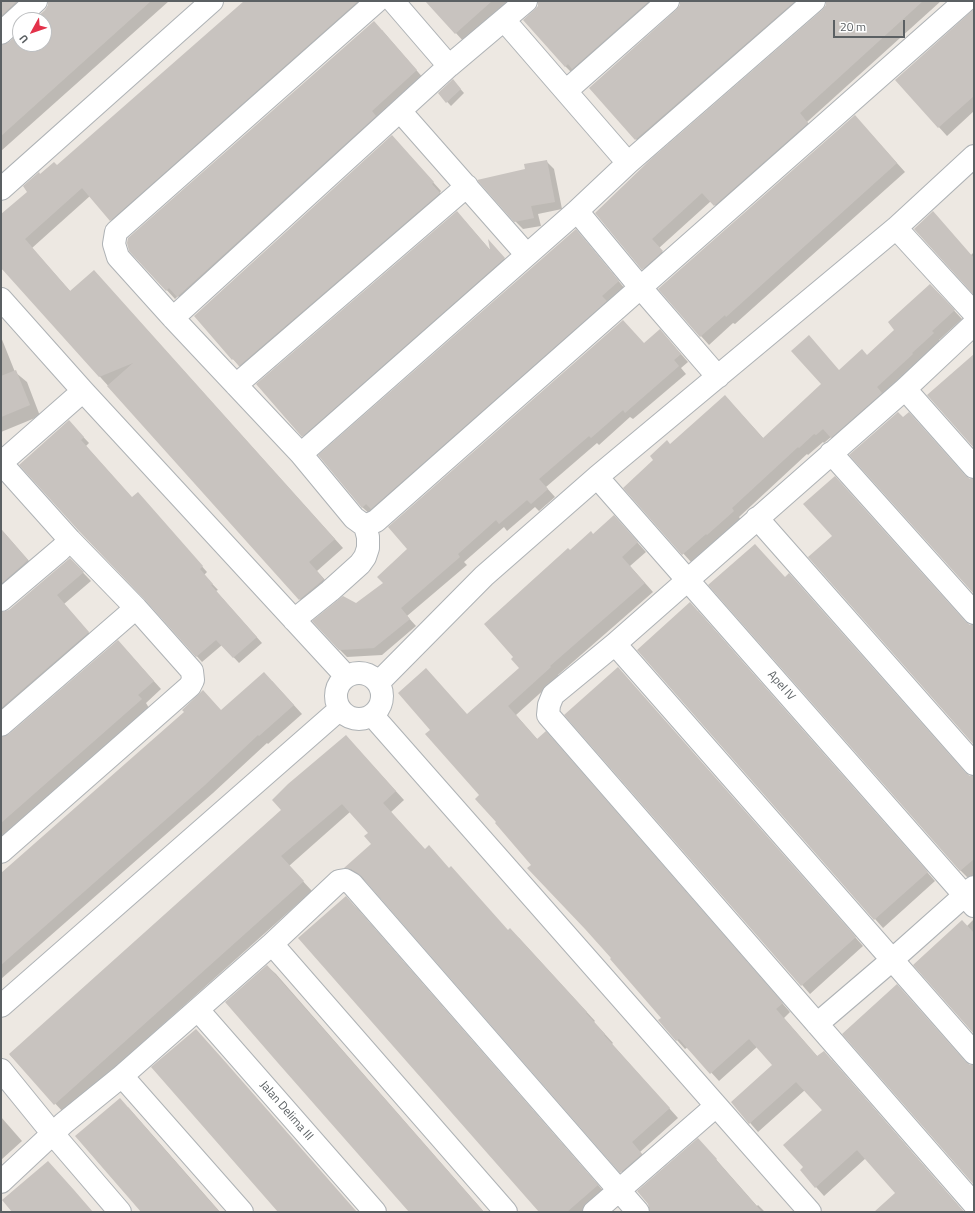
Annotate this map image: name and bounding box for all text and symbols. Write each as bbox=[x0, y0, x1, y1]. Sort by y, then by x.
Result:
north arrow bbox=[12, 12, 52, 52]
scale bar bbox=[835, 12, 907, 38]
text: 20 m bbox=[840, 17, 866, 36]
text: U bbox=[15, 31, 32, 47]
street label: Apel IV bbox=[764, 668, 798, 704]
street label: Jalan Delima III bbox=[256, 1078, 316, 1144]

